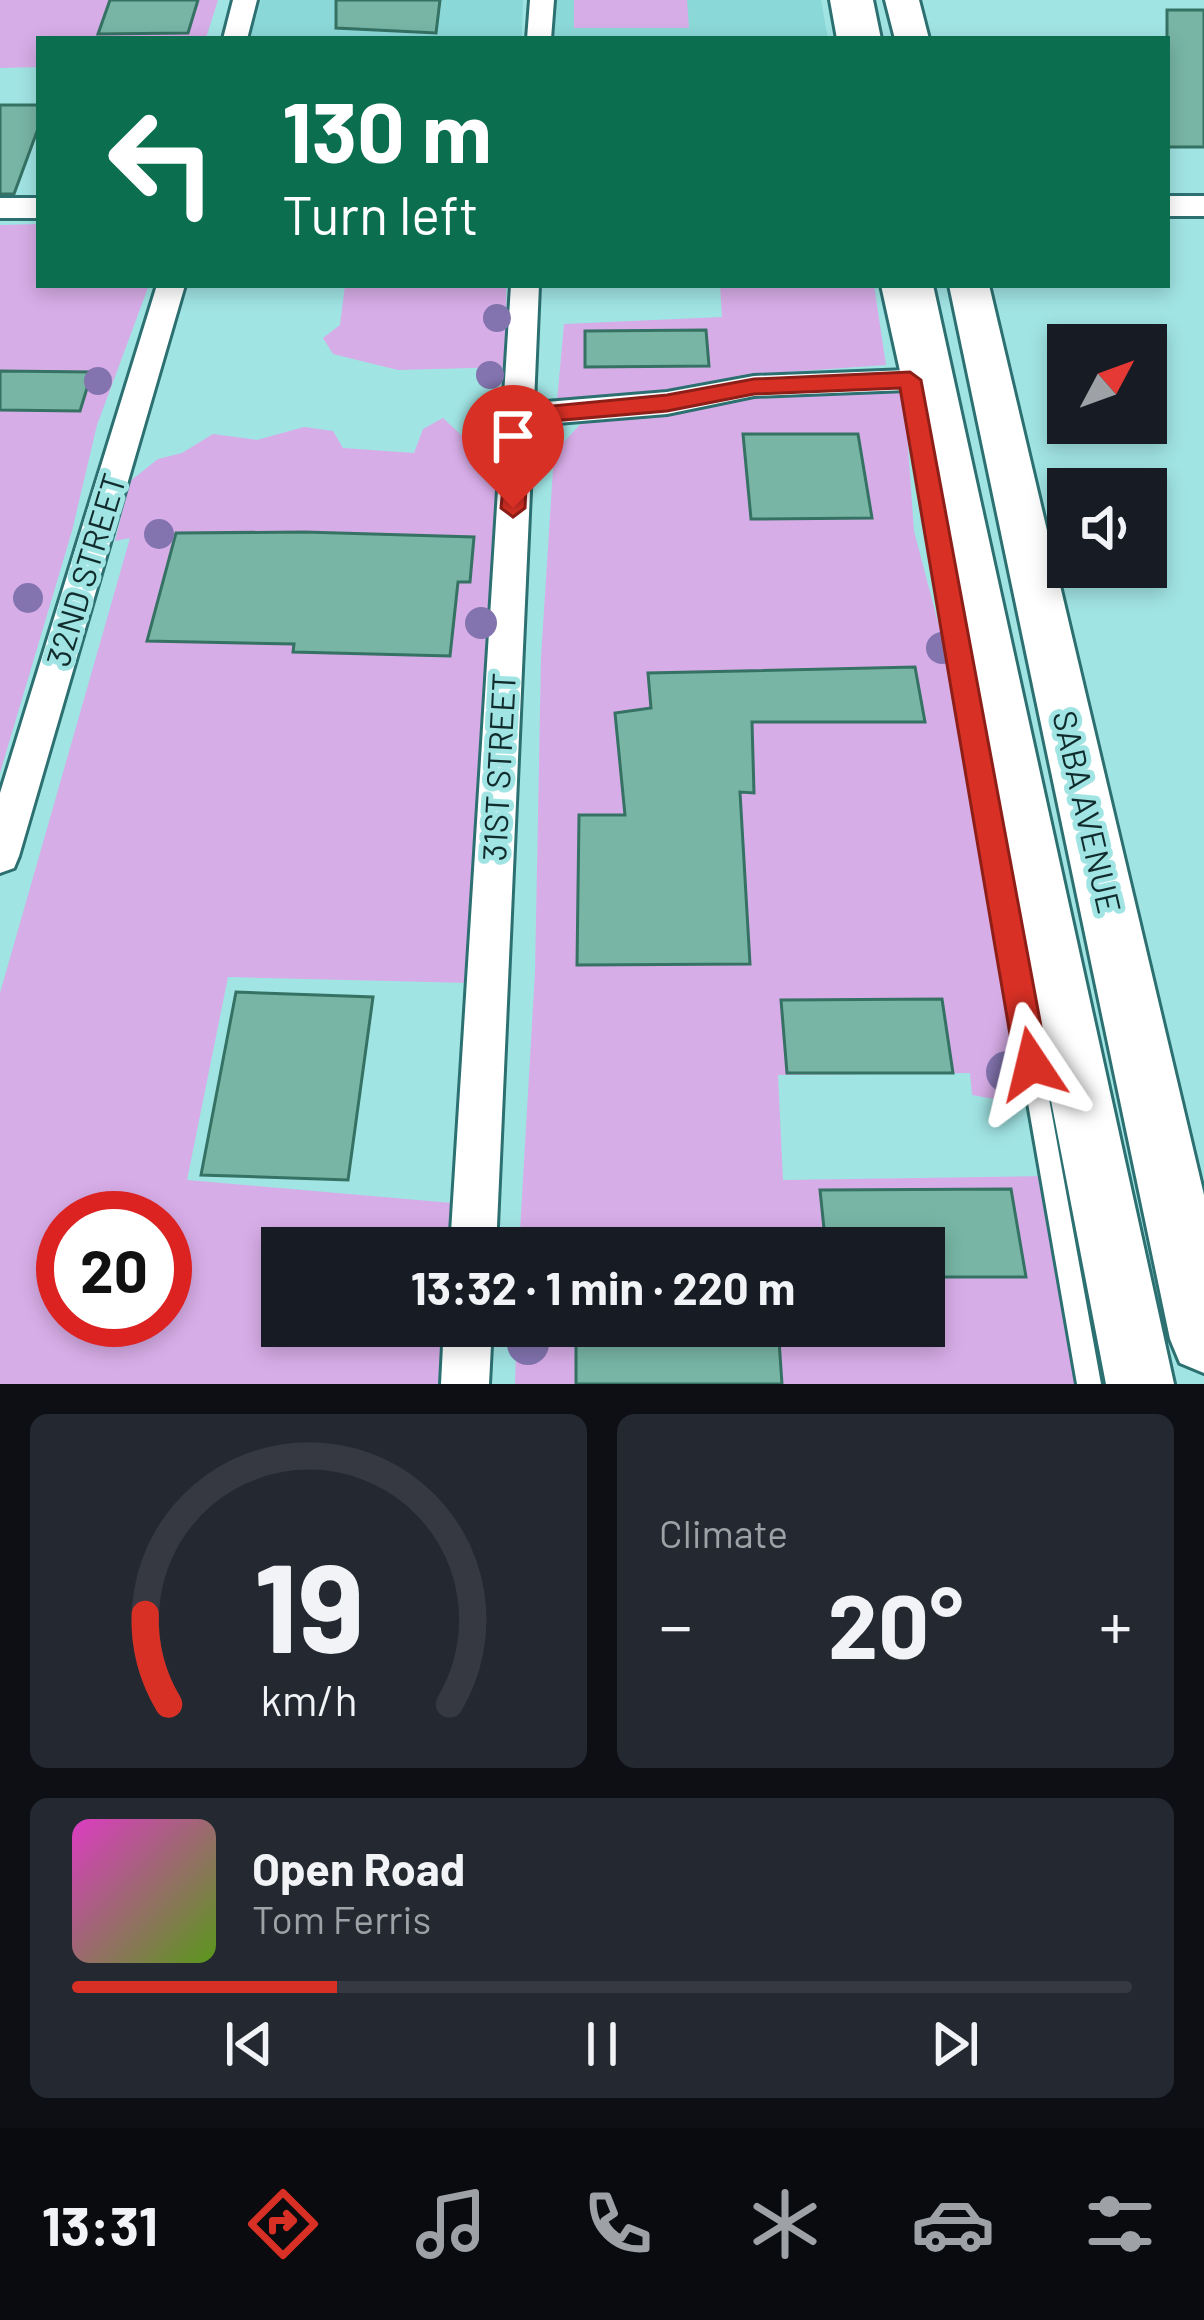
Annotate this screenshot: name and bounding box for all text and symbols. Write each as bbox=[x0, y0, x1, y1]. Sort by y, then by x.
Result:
text: 130 m bbox=[282, 79, 492, 180]
icon: left bbox=[84, 84, 240, 240]
text: Turn left bbox=[282, 181, 479, 246]
north arrow bbox=[1047, 324, 1167, 444]
map controls bbox=[1047, 324, 1167, 588]
pin bbox=[462, 385, 564, 508]
icon: arrive bbox=[480, 403, 546, 469]
street label: 32ND STREET bbox=[37, 468, 133, 671]
button: sound bbox=[1047, 468, 1167, 588]
street label: 31ST STREET bbox=[473, 672, 523, 862]
street label: SABA AVENUE bbox=[1045, 706, 1131, 917]
position arrow bbox=[969, 1001, 1095, 1127]
speed limit sign: 20 bbox=[36, 1191, 192, 1347]
text: 13:32 · 1 min · 220 m bbox=[411, 1260, 795, 1314]
text: Climate bbox=[659, 1509, 788, 1556]
text: 19 bbox=[253, 1528, 364, 1678]
text: 20° bbox=[828, 1569, 963, 1677]
text: − bbox=[659, 1584, 692, 1663]
text: + bbox=[1099, 1584, 1132, 1663]
text: km/h bbox=[260, 1673, 357, 1725]
text: Open Road bbox=[252, 1841, 465, 1895]
text: Tom Ferris bbox=[252, 1895, 431, 1942]
icon: previous bbox=[216, 2011, 282, 2077]
icon: pause bbox=[569, 2011, 635, 2077]
icon: next bbox=[922, 2011, 988, 2077]
icon: directions bbox=[241, 2182, 325, 2266]
icon: music bbox=[409, 2182, 493, 2266]
icon: phone bbox=[576, 2182, 660, 2266]
icon: climate bbox=[743, 2182, 827, 2266]
icon: car bbox=[911, 2182, 995, 2266]
icon: filters bbox=[1078, 2182, 1162, 2266]
text: 13:31 bbox=[42, 2192, 158, 2257]

